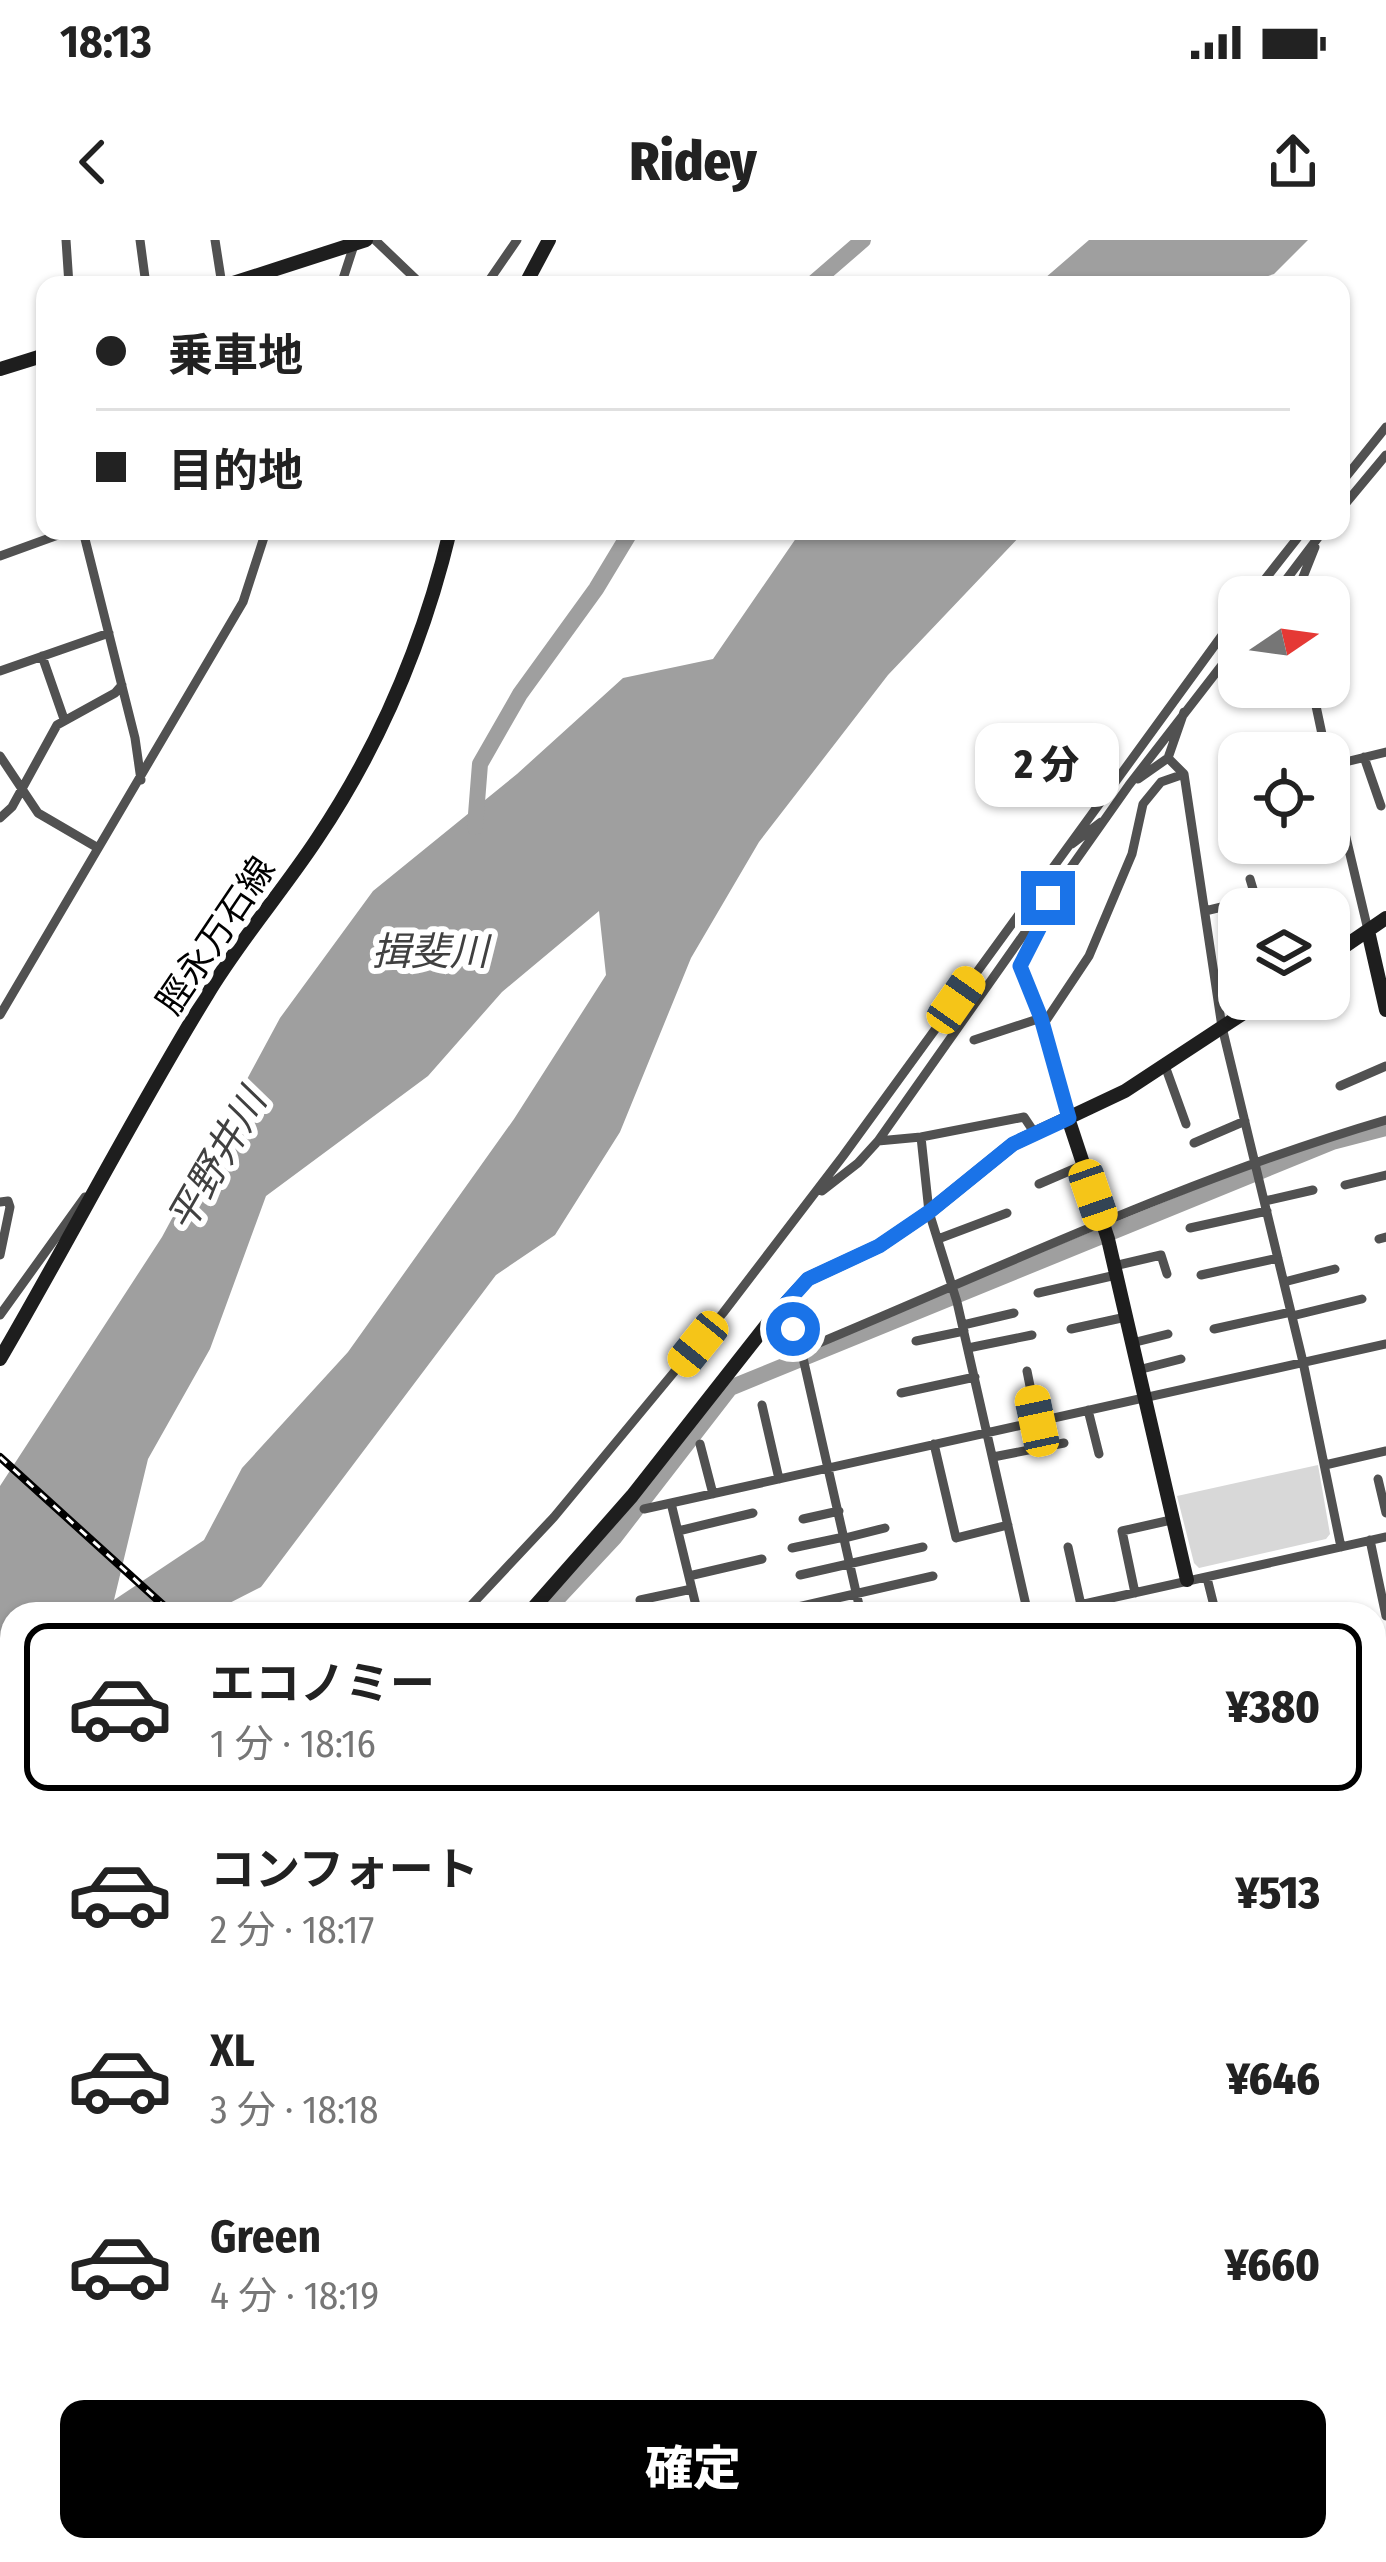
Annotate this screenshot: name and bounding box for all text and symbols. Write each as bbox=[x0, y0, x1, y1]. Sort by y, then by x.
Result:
text: 18:13 bbox=[60, 15, 152, 69]
icon: back bbox=[60, 129, 126, 195]
icon: share bbox=[1260, 129, 1326, 195]
text: Ridey bbox=[629, 130, 757, 194]
text: 乗車地 bbox=[168, 329, 303, 383]
text: 目的地 bbox=[168, 444, 303, 498]
north arrow bbox=[1218, 576, 1350, 708]
map controls bbox=[1218, 576, 1350, 1020]
callout: 2 分 bbox=[976, 724, 1120, 808]
button: locate bbox=[1218, 732, 1350, 864]
text: 2 分 bbox=[1014, 742, 1080, 788]
street label: 脛永万石線 bbox=[147, 849, 284, 1022]
route end bbox=[1021, 871, 1075, 925]
button: layers bbox=[1218, 888, 1350, 1020]
water label: 揖斐川 bbox=[371, 929, 492, 975]
car bbox=[921, 960, 991, 1040]
water label: 平野井川 bbox=[158, 1078, 278, 1240]
car bbox=[1064, 1155, 1122, 1235]
route start bbox=[766, 1302, 820, 1356]
car bbox=[661, 1305, 735, 1383]
car bbox=[1012, 1382, 1062, 1460]
icon: car bbox=[66, 1653, 174, 1761]
text: エコノミー bbox=[210, 1657, 435, 1711]
text: ¥380 bbox=[1226, 1680, 1320, 1734]
text: 1 分 · 18:16 bbox=[210, 1721, 376, 1767]
icon: car bbox=[66, 1839, 174, 1947]
text: コンフォート bbox=[210, 1843, 479, 1897]
text: ¥513 bbox=[1236, 1866, 1320, 1920]
text: 2 分 · 18:17 bbox=[210, 1907, 374, 1953]
text: XL bbox=[210, 2024, 255, 2078]
icon: car bbox=[66, 2025, 174, 2133]
text: ¥646 bbox=[1226, 2052, 1320, 2106]
text: 3 分 · 18:18 bbox=[210, 2087, 378, 2133]
text: Green bbox=[210, 2210, 321, 2264]
icon: car bbox=[66, 2211, 174, 2319]
text: ¥660 bbox=[1225, 2238, 1320, 2292]
text: 4 分 · 18:19 bbox=[210, 2273, 379, 2319]
button: 確定 bbox=[60, 2400, 1326, 2538]

